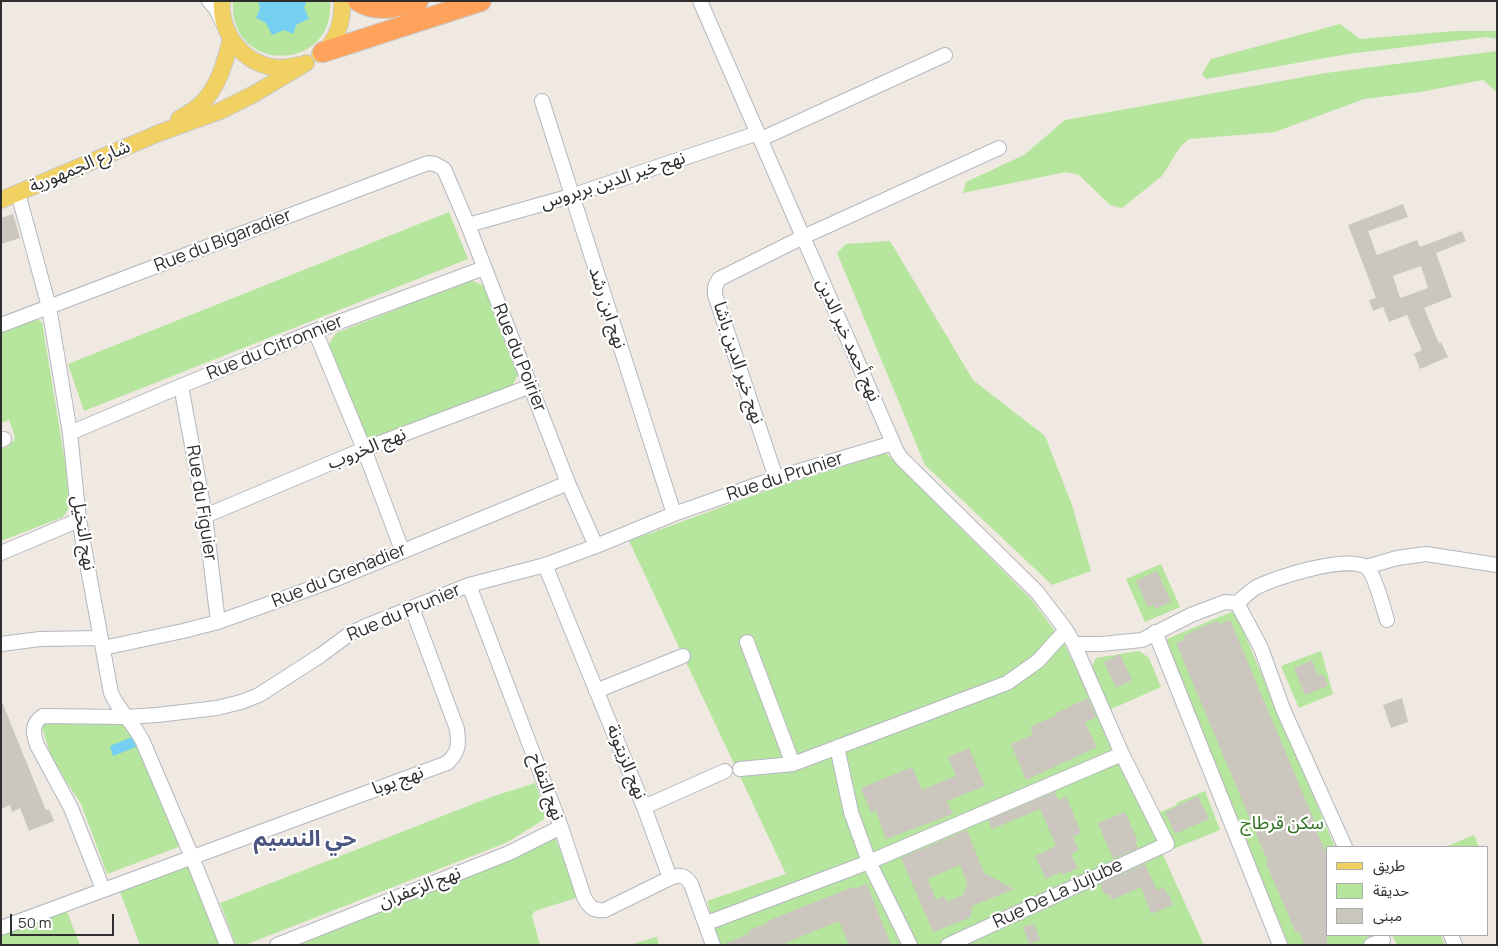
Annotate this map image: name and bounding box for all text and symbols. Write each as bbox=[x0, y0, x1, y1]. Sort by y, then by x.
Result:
street label: شارع الجمهورية bbox=[26, 136, 134, 198]
street label: نهج خير الدين بربروس bbox=[538, 147, 688, 215]
street label: Rue du Bigaradier bbox=[151, 205, 295, 277]
street label: نهج ابن رشد bbox=[584, 264, 630, 352]
street label: نهج أحمد خير الدين bbox=[811, 275, 885, 405]
street label: نهج خير الدين باشا bbox=[708, 299, 768, 427]
street label: Rue du Poirier bbox=[488, 301, 550, 415]
street label: Rue du Citronnier bbox=[204, 311, 346, 385]
street label: نهج الخروب bbox=[325, 423, 409, 475]
street label: Rue du Figuier bbox=[181, 444, 221, 562]
street label: Rue du Prunier bbox=[724, 448, 846, 506]
street label: نهج النخيل bbox=[66, 494, 100, 572]
street label: Rue du Grenadier bbox=[269, 539, 409, 613]
street label: Rue du Prunier bbox=[344, 579, 464, 647]
street label: نهج الزيتونة bbox=[601, 721, 651, 803]
street label: نهج التفاح bbox=[524, 750, 568, 824]
street label: نهج يوبا bbox=[369, 762, 427, 800]
park label: سكن قرطاج bbox=[1240, 813, 1324, 835]
district label: حي النسيم bbox=[254, 827, 356, 853]
legend bbox=[1326, 846, 1488, 936]
street label: Rue De La Jujube bbox=[990, 855, 1126, 933]
text: طريق bbox=[1373, 855, 1405, 876]
street label: نهج الزعفران bbox=[376, 862, 464, 914]
text: حديقة bbox=[1373, 880, 1409, 901]
scale bar bbox=[12, 904, 116, 936]
text: مبنى bbox=[1373, 905, 1402, 926]
text: 50 m bbox=[18, 912, 52, 933]

